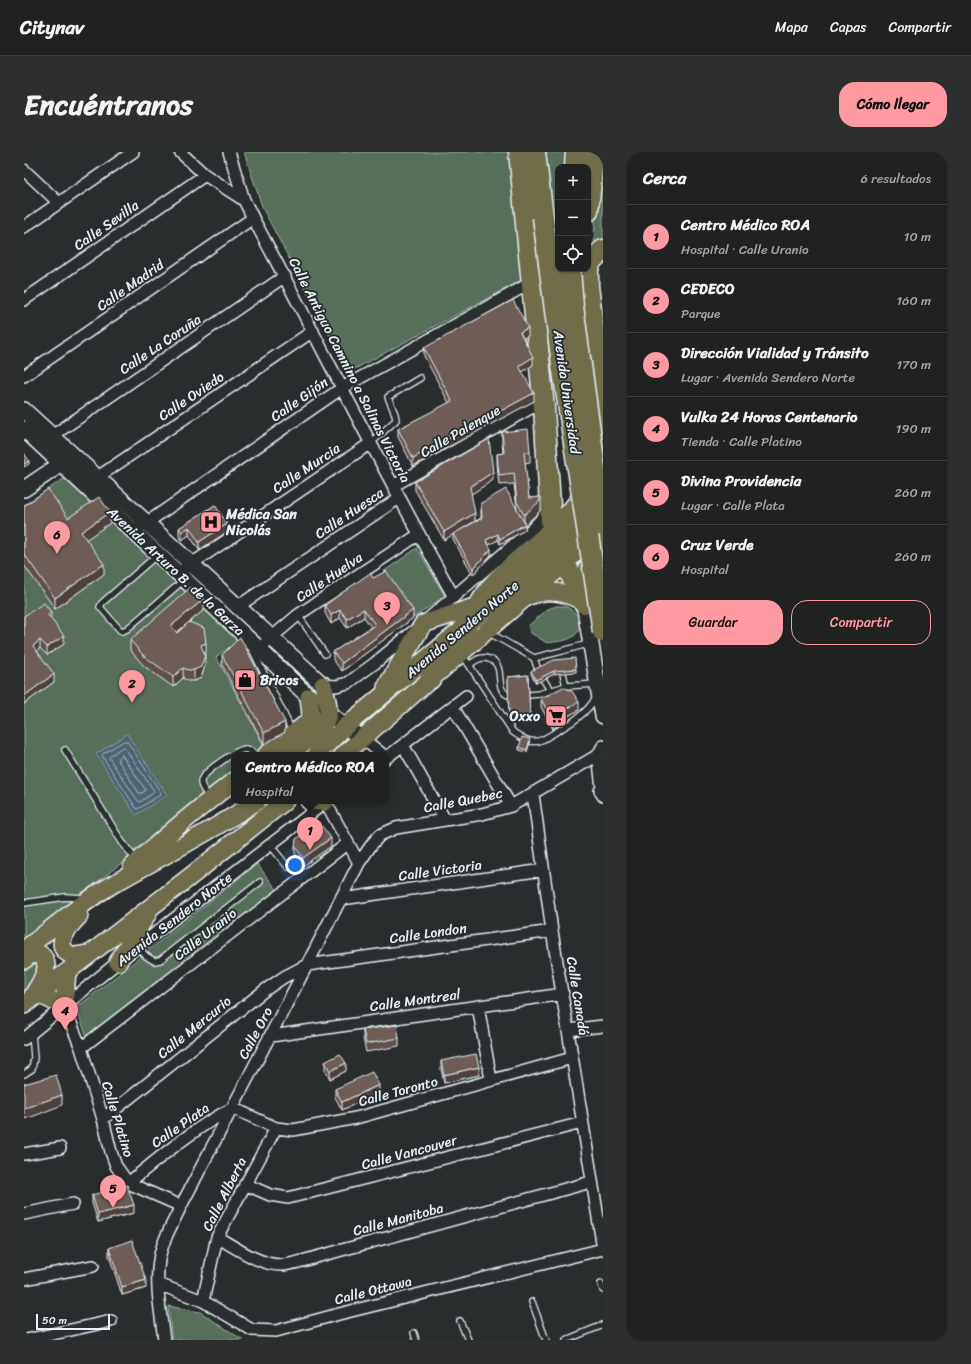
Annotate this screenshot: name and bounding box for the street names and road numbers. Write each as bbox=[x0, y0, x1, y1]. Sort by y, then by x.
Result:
street label: Calle Sevilla bbox=[68, 193, 145, 257]
street label: Calle Madrid bbox=[91, 252, 171, 318]
street label: Calle Antiguo Camnino a Salinas Victoria bbox=[282, 253, 417, 487]
street label: Calle La Coruña bbox=[114, 307, 207, 381]
street label: Avenida Universidad bbox=[545, 328, 588, 457]
street label: Calle Oviedo bbox=[153, 365, 230, 428]
street label: Calle Gijón bbox=[265, 370, 334, 429]
street label: Calle Palenque bbox=[415, 398, 506, 465]
street label: Calle Murcia bbox=[267, 436, 346, 500]
street label: Calle Huesca bbox=[310, 480, 390, 546]
street label: Avenida Arturo B. de la Garza bbox=[100, 500, 251, 642]
street label: Calle Huelva bbox=[290, 545, 369, 609]
street label: Avenida Sendero Norte bbox=[399, 574, 525, 685]
street label: Calle Quebec bbox=[421, 781, 505, 820]
street label: Calle Victoria bbox=[397, 852, 483, 889]
street label: Avenida Sendero Norte bbox=[110, 866, 238, 974]
street label: Calle Uranio bbox=[168, 901, 243, 967]
street label: Calle London bbox=[388, 916, 469, 951]
street label: Calle Canadá bbox=[559, 955, 596, 1037]
street label: Calle Montreal bbox=[368, 982, 463, 1019]
street label: Calle Mercurio bbox=[151, 989, 237, 1065]
street label: Calle Oro bbox=[231, 1002, 280, 1064]
street label: Calle Toronto bbox=[356, 1069, 441, 1114]
street label: Calle Platino bbox=[94, 1078, 141, 1160]
street label: Calle Plata bbox=[146, 1096, 215, 1155]
street label: Calle Vancouver bbox=[358, 1127, 461, 1177]
street label: Calle Alberta bbox=[195, 1153, 254, 1236]
street label: Calle Manitoba bbox=[350, 1195, 446, 1244]
street label: Calle Ottawa bbox=[332, 1269, 414, 1312]

